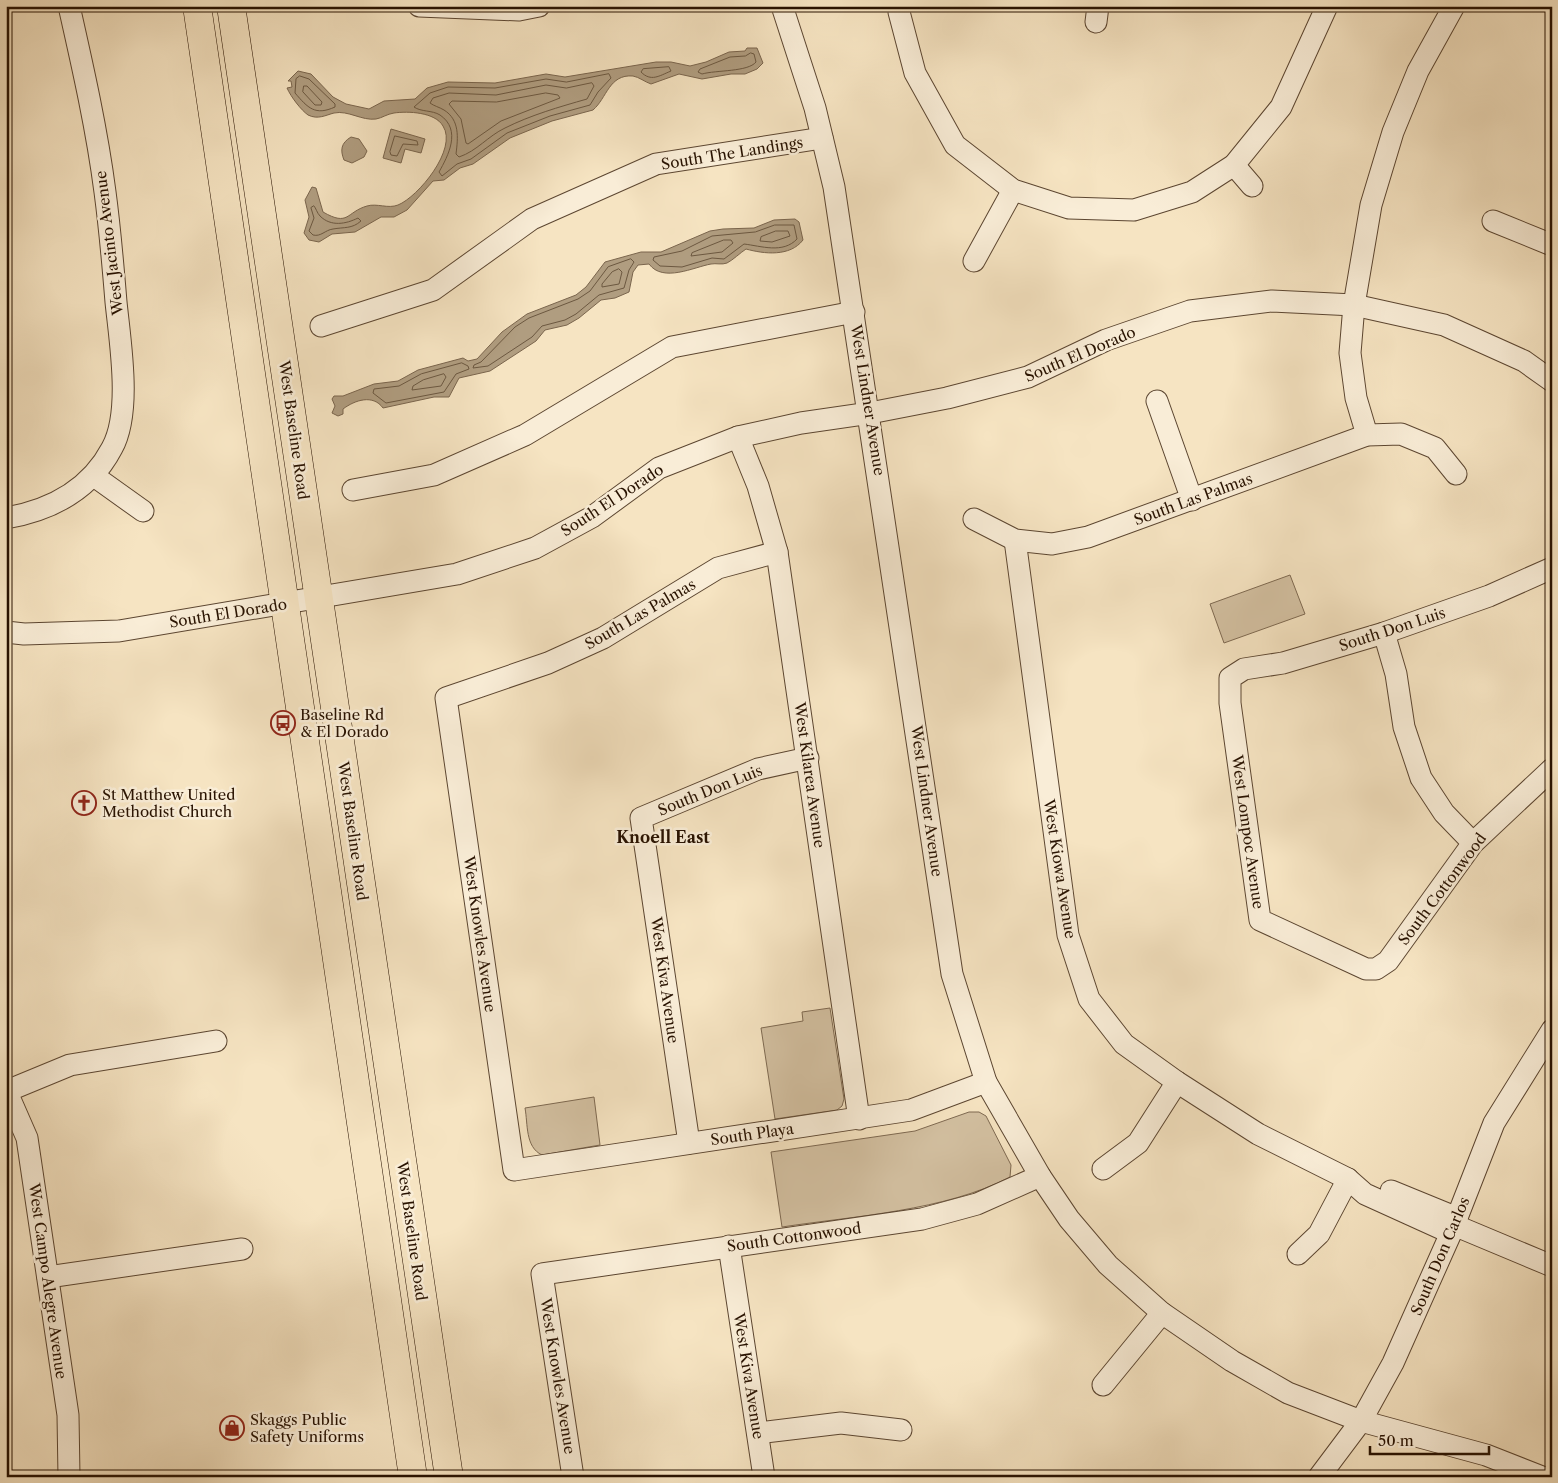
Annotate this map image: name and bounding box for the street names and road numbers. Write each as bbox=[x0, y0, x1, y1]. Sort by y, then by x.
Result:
street label: South The Landings bbox=[660, 132, 804, 174]
street label: West Jacinto Avenue bbox=[91, 170, 127, 317]
street label: West Lindner Avenue bbox=[847, 322, 889, 477]
street label: South El Dorado bbox=[1022, 322, 1138, 386]
street label: West Baseline Road bbox=[275, 358, 313, 501]
street label: South El Dorado bbox=[557, 460, 667, 540]
street label: South Las Palmas bbox=[1131, 469, 1255, 529]
street label: South Las Palmas bbox=[581, 575, 699, 653]
street label: South El Dorado bbox=[168, 594, 288, 632]
street label: South Don Luis bbox=[1336, 603, 1448, 655]
street label: West Kilarea Avenue bbox=[790, 700, 830, 849]
street label: West Lindner Avenue bbox=[907, 723, 947, 878]
street label: West Lompoc Avenue bbox=[1228, 753, 1268, 910]
street label: West Baseline Road bbox=[334, 759, 372, 902]
street label: South Don Luis bbox=[655, 760, 765, 820]
street label: West Kiowa Avenue bbox=[1039, 797, 1080, 940]
street label: South Cottonwood bbox=[1394, 829, 1490, 949]
street label: West Knowles Avenue bbox=[459, 854, 500, 1013]
street label: West Kiva Avenue bbox=[647, 915, 683, 1044]
street label: South Playa bbox=[709, 1119, 795, 1149]
street label: West Baseline Road bbox=[393, 1159, 431, 1302]
street label: West Campo Alegre Avenue bbox=[25, 1181, 71, 1380]
street label: South Don Carlos bbox=[1406, 1194, 1474, 1318]
street label: South Cottonwood bbox=[726, 1218, 862, 1256]
street label: West Knowles Avenue bbox=[536, 1296, 580, 1455]
street label: West Kiva Avenue bbox=[729, 1311, 768, 1440]

